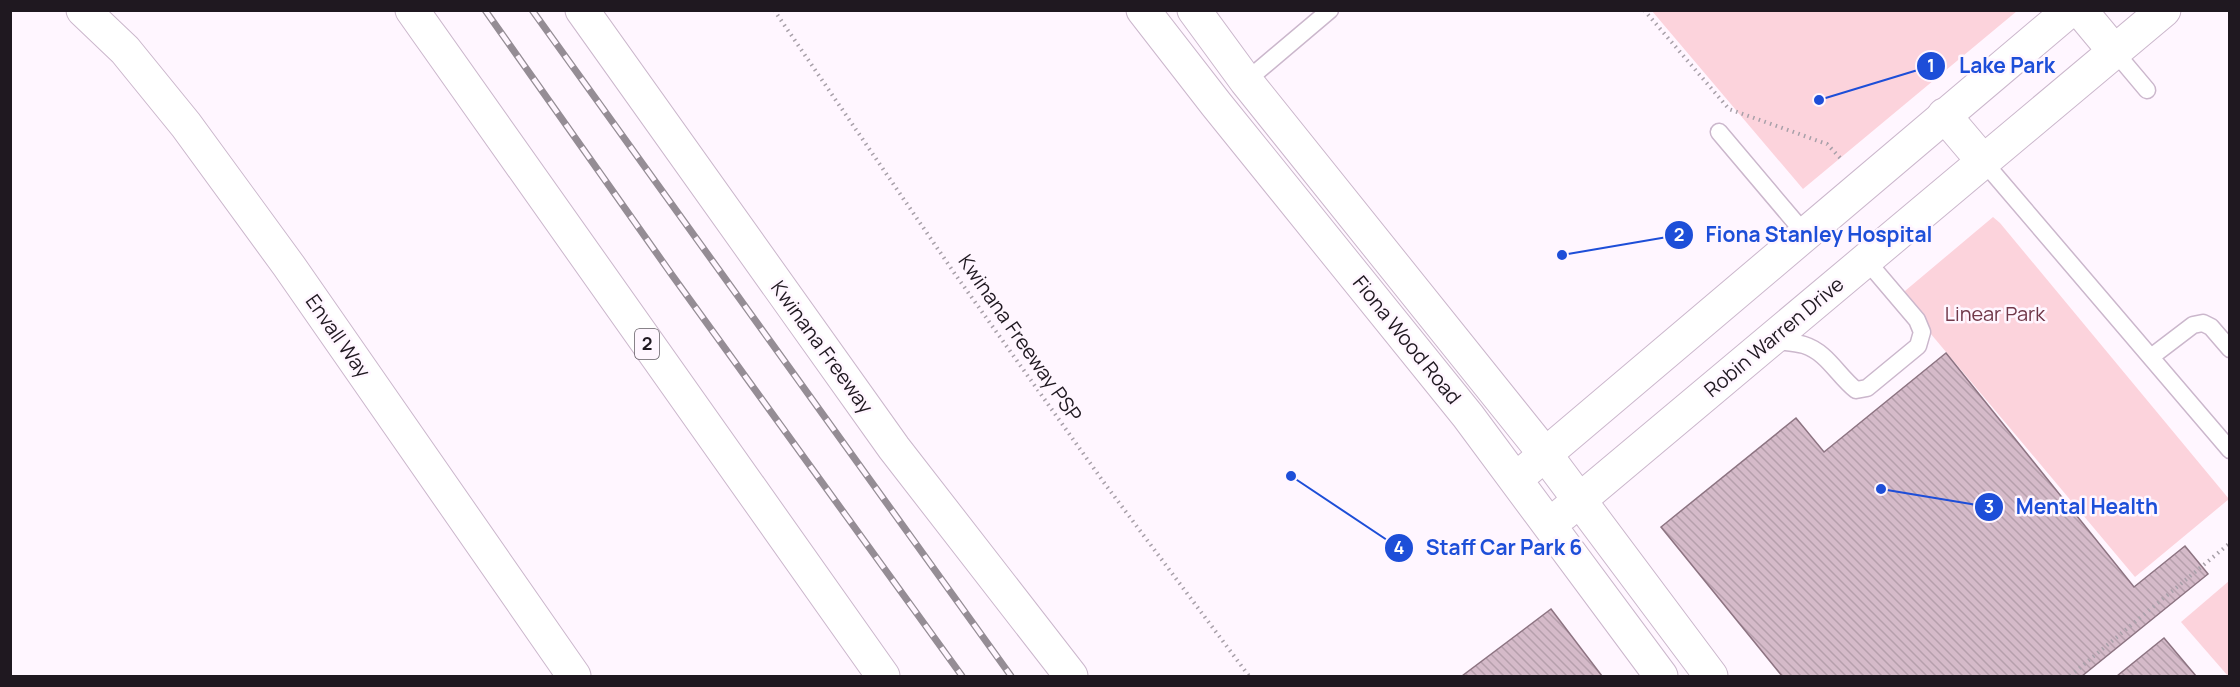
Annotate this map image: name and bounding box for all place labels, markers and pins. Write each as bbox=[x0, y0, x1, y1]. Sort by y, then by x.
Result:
callout: Lake Park bbox=[1916, 47, 2067, 86]
callout: Fiona Stanley Hospital bbox=[1664, 215, 1945, 254]
callout: Mental Health bbox=[1974, 487, 2171, 526]
callout: Staff Car Park 6 bbox=[1384, 528, 1594, 567]

